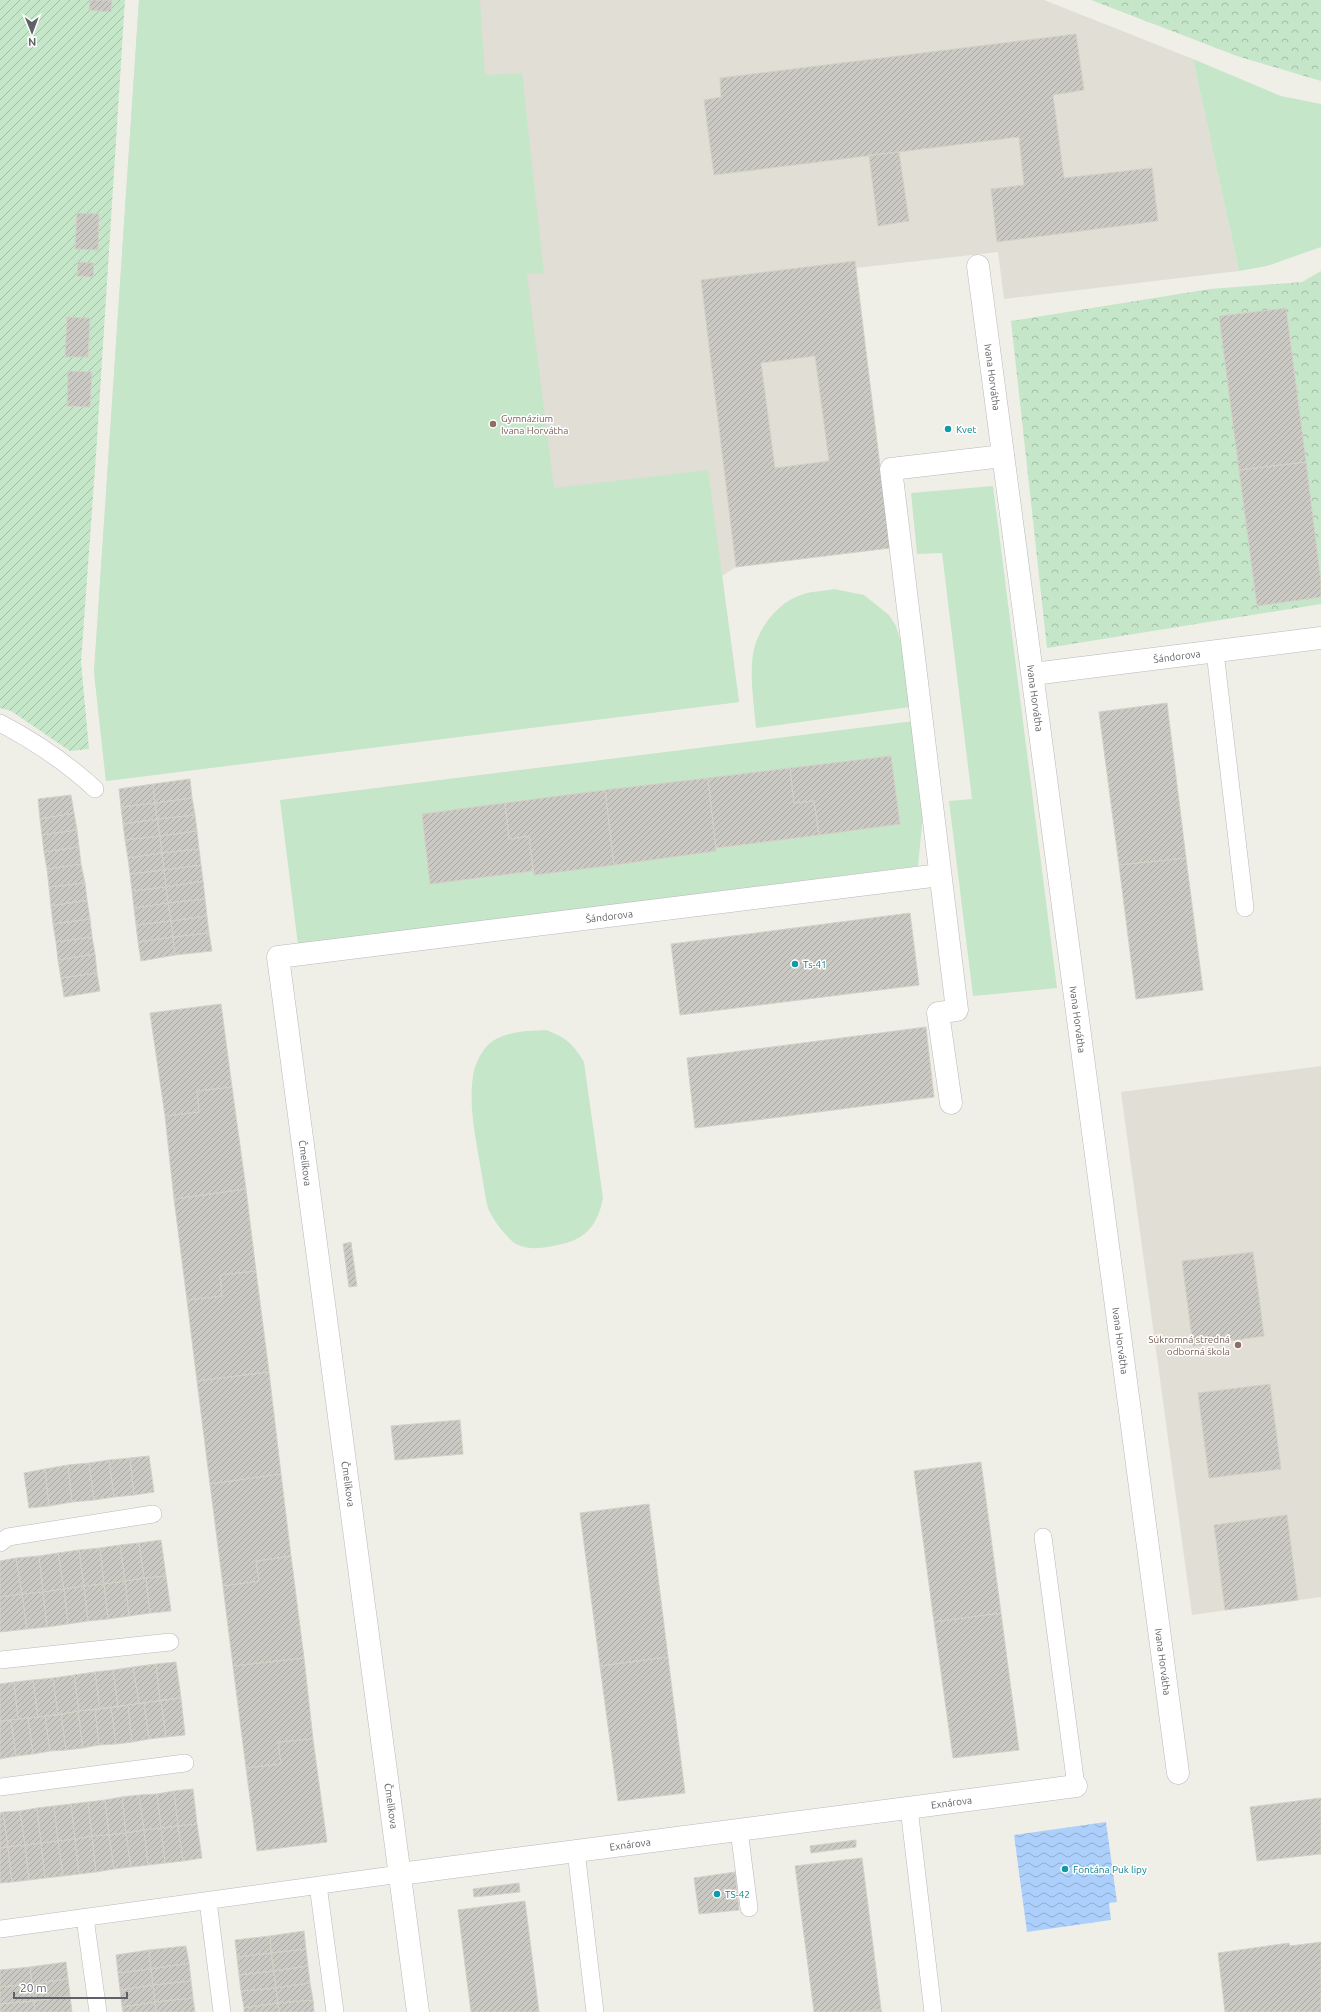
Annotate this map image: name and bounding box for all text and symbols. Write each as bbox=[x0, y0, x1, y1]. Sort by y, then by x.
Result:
north arrow bbox=[12, 12, 52, 52]
text: N bbox=[28, 36, 36, 48]
street label: Ivana Horvátha bbox=[983, 343, 1003, 411]
place label: Gymnázium Ivana Horvátha bbox=[501, 413, 568, 436]
marker: Gymnázium Ivana Horvátha bbox=[488, 419, 498, 429]
marker: Kvet bbox=[943, 424, 953, 434]
place label: Kvet bbox=[956, 424, 976, 435]
street label: Šándorova bbox=[1153, 648, 1201, 664]
street label: Ivana Horvátha bbox=[1025, 664, 1045, 732]
street label: Šándorova bbox=[585, 908, 633, 924]
marker: Ts-41 bbox=[790, 959, 800, 969]
place label: Ts-41 bbox=[803, 959, 827, 970]
street label: Ivana Horvátha bbox=[1068, 985, 1088, 1054]
street label: Čmelíkova bbox=[297, 1139, 314, 1187]
street label: Ivana Horvátha bbox=[1111, 1306, 1130, 1375]
place label: Súkromná stredná odborná škola bbox=[1148, 1334, 1230, 1357]
marker: Súkromná stredná odborná škola bbox=[1233, 1340, 1243, 1350]
street label: Čmelíkova bbox=[339, 1460, 358, 1508]
street label: Ivana Horvátha bbox=[1153, 1628, 1173, 1696]
street label: Čmelíkova bbox=[382, 1782, 401, 1830]
street label: Exnárova bbox=[930, 1794, 973, 1810]
street label: Exnárova bbox=[609, 1836, 651, 1852]
marker: Fontána Puk lipy bbox=[1060, 1864, 1070, 1874]
place label: Fontána Puk lipy bbox=[1073, 1864, 1147, 1875]
marker: TS-42 bbox=[712, 1889, 722, 1899]
place label: TS-42 bbox=[725, 1889, 750, 1900]
scale bar bbox=[14, 1974, 127, 2000]
text: 20 m bbox=[20, 1981, 47, 1994]

